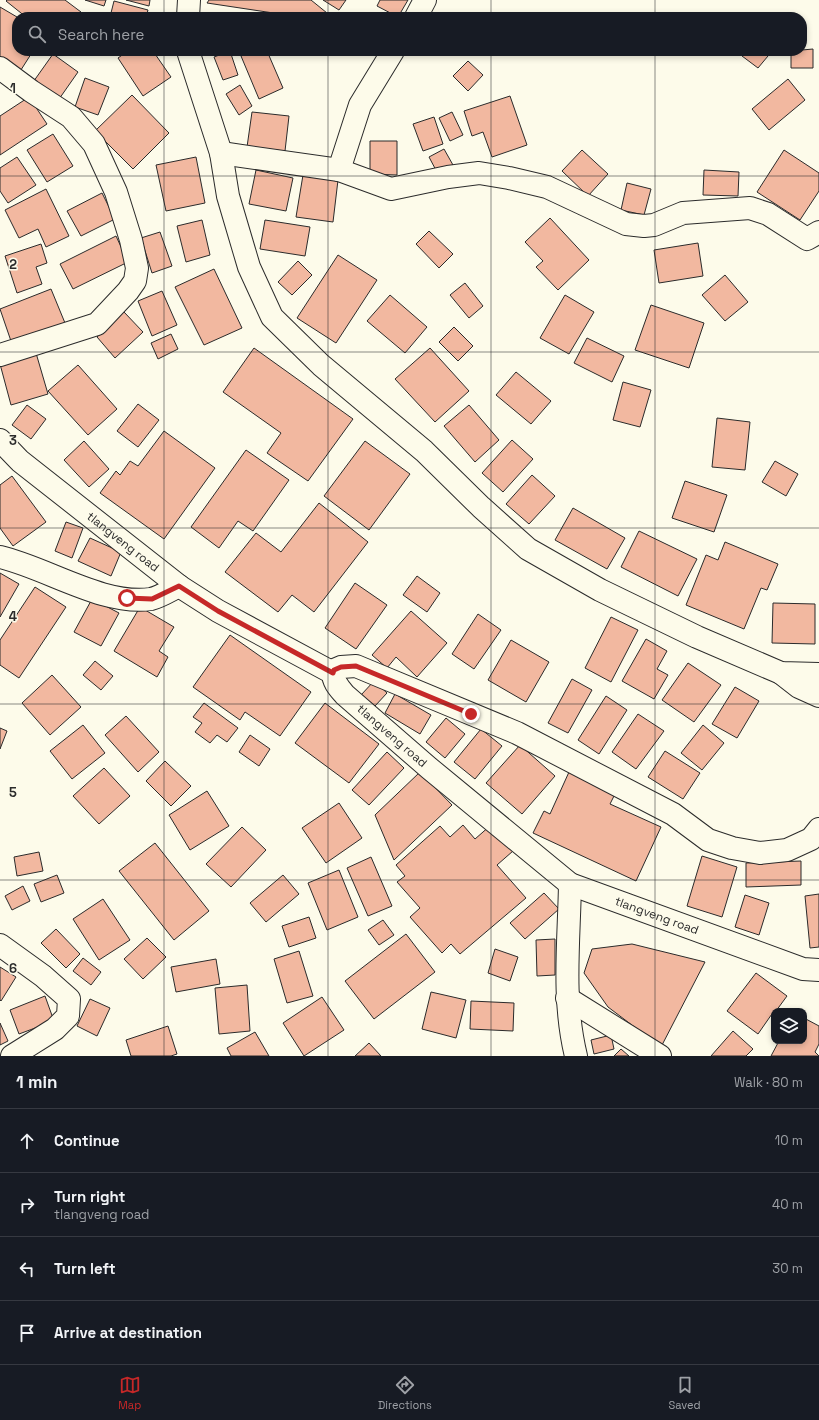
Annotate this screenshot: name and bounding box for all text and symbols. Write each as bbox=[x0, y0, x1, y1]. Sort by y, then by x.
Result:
search box bbox=[12, 12, 807, 56]
icon: search bbox=[26, 23, 48, 45]
text: Search here bbox=[58, 25, 144, 44]
text: 1 bbox=[10, 80, 16, 97]
text: 2 bbox=[9, 256, 17, 273]
text: 3 bbox=[9, 432, 17, 449]
street label: tlangveng road bbox=[83, 508, 163, 576]
route start bbox=[118, 589, 136, 607]
text: 4 bbox=[9, 608, 17, 625]
street label: tlangveng road bbox=[353, 701, 430, 771]
route end bbox=[462, 705, 480, 723]
text: 5 bbox=[9, 784, 17, 801]
street label: tlangveng road bbox=[613, 893, 701, 938]
text: 6 bbox=[9, 960, 17, 977]
map controls bbox=[771, 1008, 807, 1044]
button: layers bbox=[771, 1008, 807, 1044]
text: 1 min bbox=[16, 1071, 58, 1093]
text: Walk · 80 m bbox=[734, 1074, 803, 1091]
icon: ahead bbox=[16, 1130, 38, 1152]
text: Continue bbox=[54, 1131, 120, 1150]
text: 10 m bbox=[775, 1132, 803, 1149]
text: Turn right bbox=[54, 1187, 125, 1206]
icon: right bbox=[16, 1194, 38, 1216]
text: 40 m bbox=[772, 1196, 803, 1213]
text: tlangveng road bbox=[54, 1206, 149, 1223]
icon: left bbox=[16, 1258, 38, 1280]
text: Turn left bbox=[54, 1259, 116, 1278]
text: 30 m bbox=[772, 1260, 803, 1277]
icon: arrive bbox=[16, 1322, 38, 1344]
text: Arrive at destination bbox=[54, 1323, 202, 1342]
tab: Map bbox=[118, 1374, 141, 1412]
tab: Directions bbox=[378, 1374, 432, 1412]
tab: Saved bbox=[669, 1374, 701, 1412]

